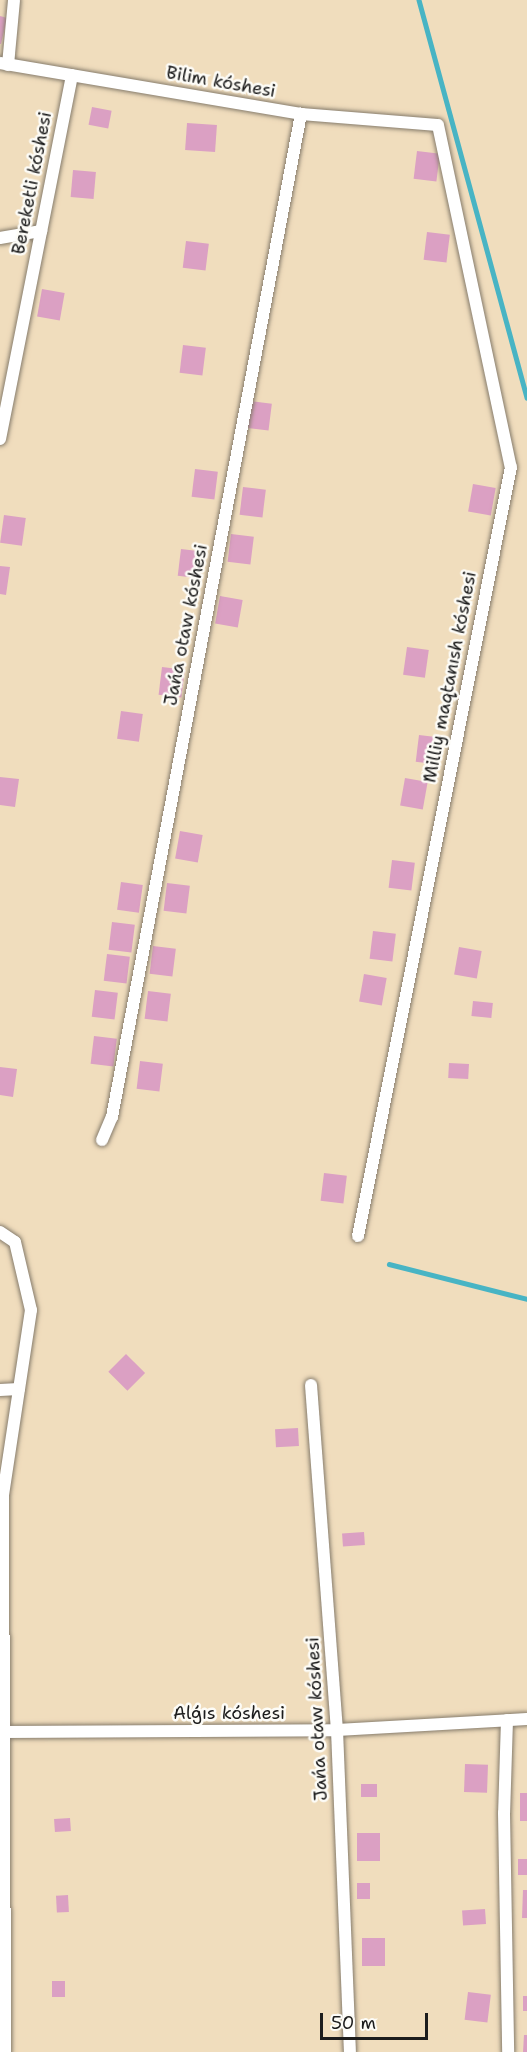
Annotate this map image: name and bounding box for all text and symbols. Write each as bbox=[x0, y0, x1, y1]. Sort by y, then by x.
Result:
street label: Bilim kóshesi bbox=[165, 62, 277, 102]
street label: Bereketli kóshesi bbox=[8, 110, 56, 256]
street label: Jańa otaw kóshesi bbox=[160, 542, 212, 708]
street label: Milliy maqtanısh kóshesi bbox=[419, 569, 481, 785]
street label: Jańa otaw kóshesi bbox=[302, 1636, 332, 1802]
street label: Alǵıs kóshesi bbox=[173, 1702, 285, 1724]
scale bar bbox=[323, 2001, 431, 2039]
text: 50 m bbox=[331, 2011, 376, 2035]

